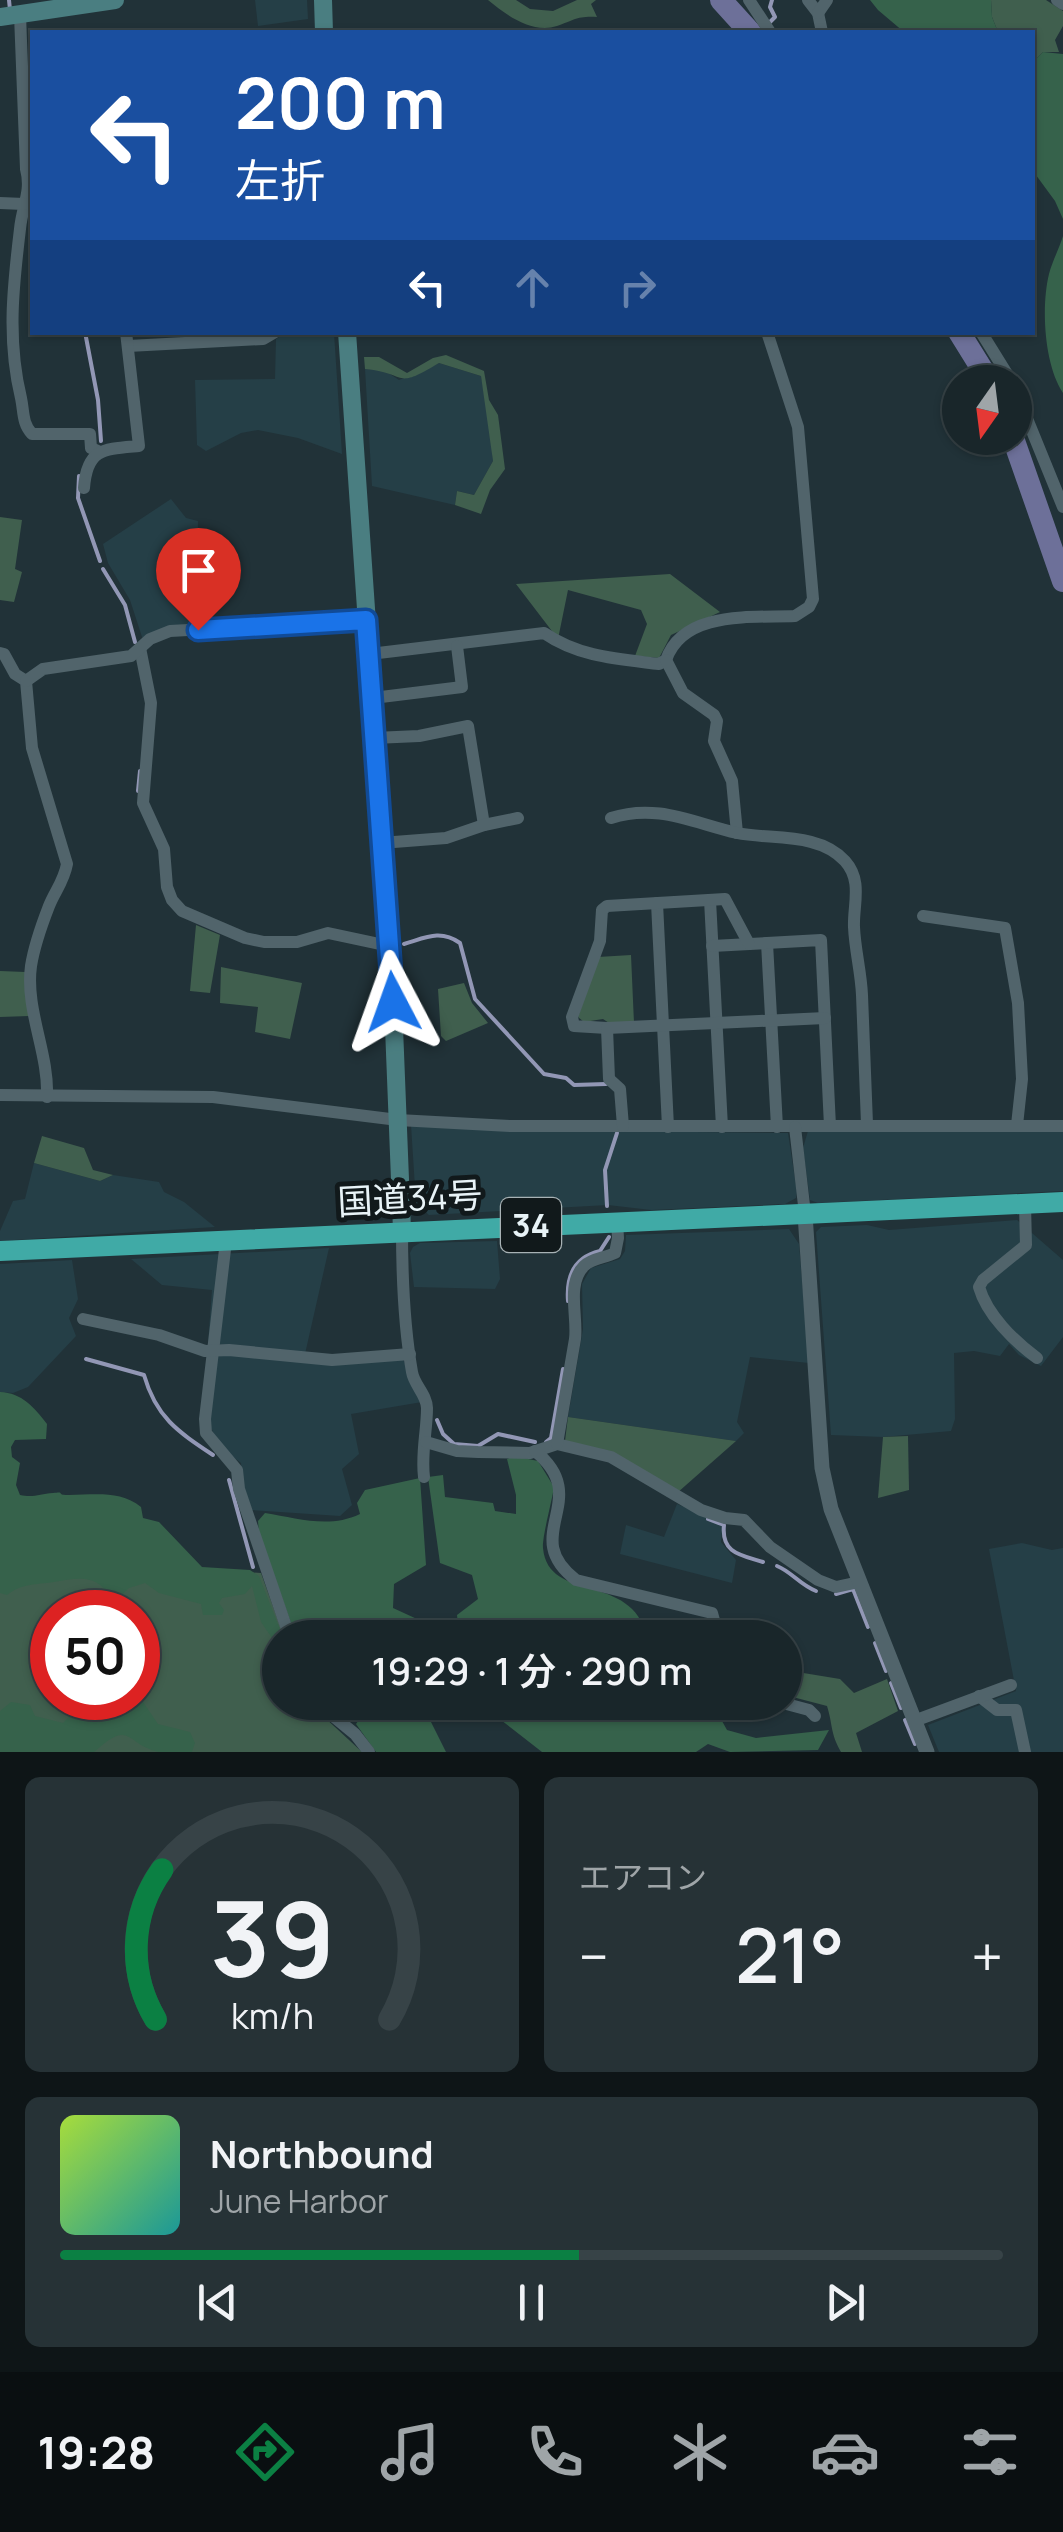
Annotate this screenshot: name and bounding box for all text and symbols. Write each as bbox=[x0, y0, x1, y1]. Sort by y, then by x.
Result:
text: 200 m bbox=[235, 54, 446, 150]
icon: left bbox=[70, 70, 200, 200]
text: 左折 bbox=[235, 149, 325, 211]
icon: left bbox=[400, 260, 455, 315]
icon: ahead bbox=[505, 260, 560, 315]
icon: right bbox=[610, 260, 665, 315]
north arrow bbox=[942, 365, 1032, 455]
map controls bbox=[942, 365, 1032, 455]
pin bbox=[156, 528, 241, 631]
icon: arrive bbox=[171, 543, 226, 598]
position arrow bbox=[341, 950, 445, 1054]
street label: 国道34号 bbox=[336, 1170, 484, 1226]
road number: 34 bbox=[501, 1198, 561, 1252]
speed limit sign: 50 bbox=[30, 1590, 160, 1720]
text: 19:29 · 1 分 · 290 m bbox=[372, 1644, 692, 1696]
text: エアコン bbox=[579, 1855, 707, 1899]
text: 39 bbox=[209, 1866, 335, 2008]
text: 21° bbox=[735, 1903, 845, 2006]
text: − bbox=[579, 1918, 609, 1994]
text: + bbox=[971, 1918, 1003, 1994]
text: km/h bbox=[230, 1991, 314, 2040]
text: Northbound bbox=[210, 2127, 434, 2179]
text: June Harbor bbox=[210, 2179, 388, 2223]
icon: previous bbox=[190, 2275, 245, 2330]
icon: pause bbox=[504, 2275, 559, 2330]
icon: next bbox=[818, 2275, 873, 2330]
icon: directions bbox=[230, 2417, 300, 2487]
icon: music bbox=[375, 2417, 445, 2487]
icon: phone bbox=[520, 2417, 590, 2487]
icon: climate bbox=[665, 2417, 735, 2487]
icon: car bbox=[810, 2417, 880, 2487]
icon: filters bbox=[955, 2417, 1025, 2487]
text: 19:28 bbox=[38, 2421, 155, 2483]

